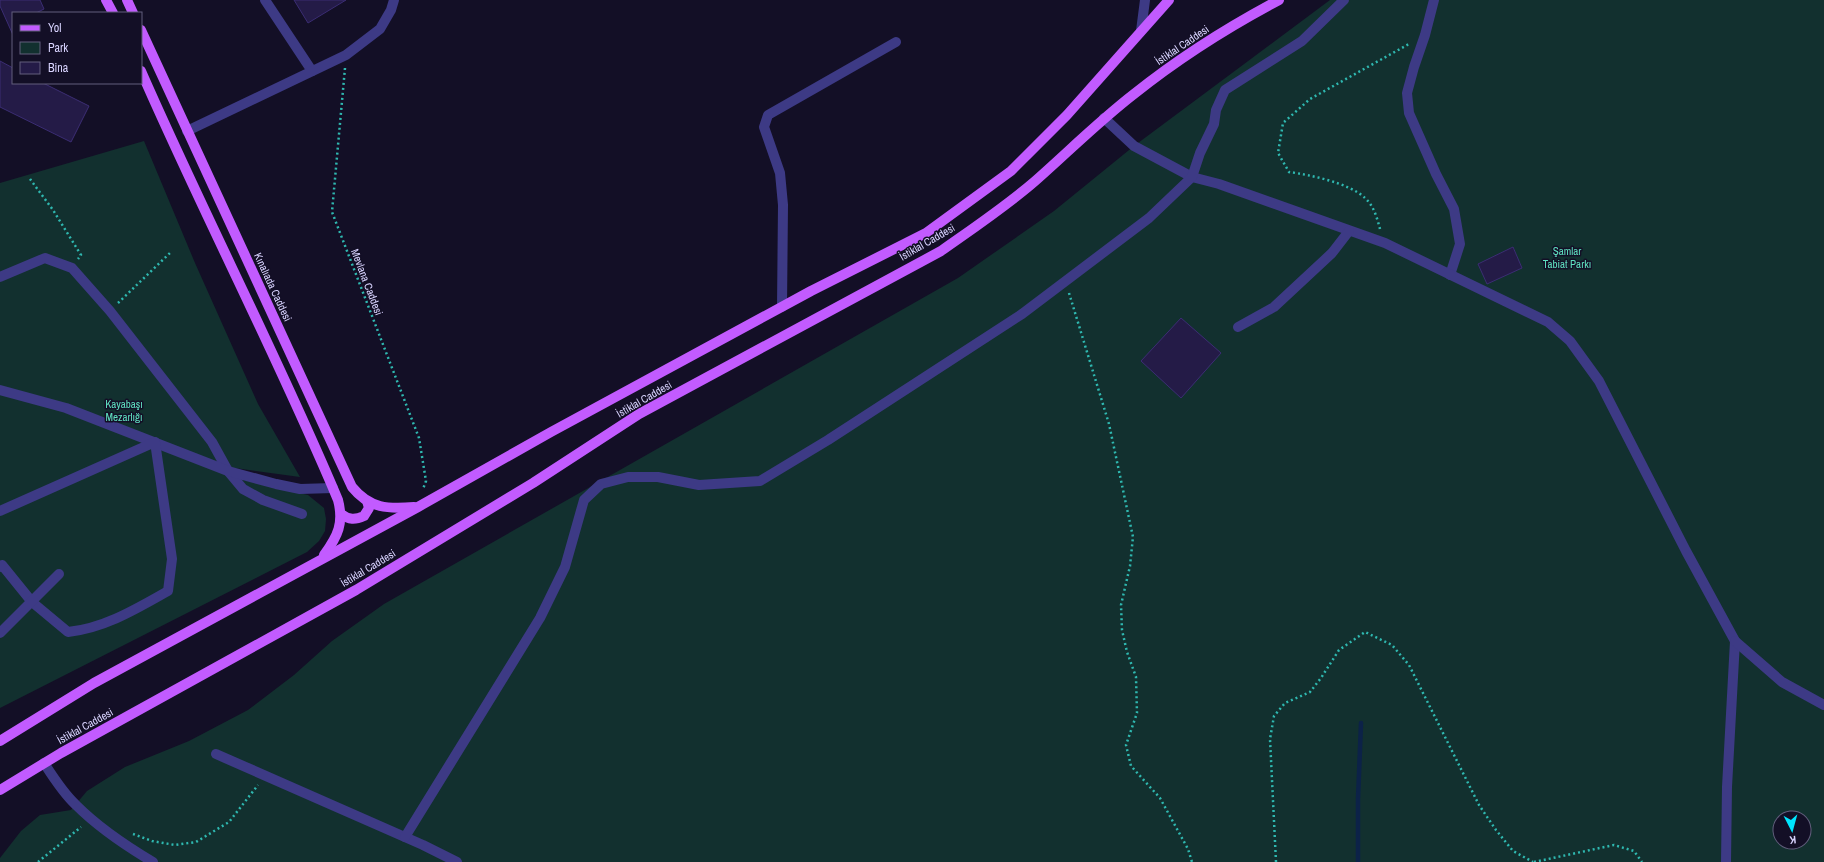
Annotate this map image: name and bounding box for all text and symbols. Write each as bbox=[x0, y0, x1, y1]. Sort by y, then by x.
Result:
legend bbox=[12, 12, 142, 84]
text: Yol bbox=[48, 20, 61, 36]
street label: İstiklal Caddesi bbox=[1153, 22, 1211, 68]
text: Park bbox=[48, 40, 68, 56]
text: Bina bbox=[48, 60, 69, 76]
street label: İstiklal Caddesi bbox=[897, 221, 957, 263]
park label: Şamlar Tabiat Parkı bbox=[1543, 244, 1591, 271]
street label: Mevlana Caddesi bbox=[348, 247, 386, 317]
street label: Kınalıada Caddesi bbox=[251, 250, 295, 324]
street label: İstiklal Caddesi bbox=[614, 378, 674, 420]
park label: Kayabaşı Mezarlığı bbox=[105, 397, 143, 424]
street label: İstiklal Caddesi bbox=[338, 546, 398, 590]
street label: İstiklal Caddesi bbox=[55, 705, 115, 747]
north arrow bbox=[1772, 810, 1812, 850]
text: K bbox=[1789, 833, 1797, 847]

